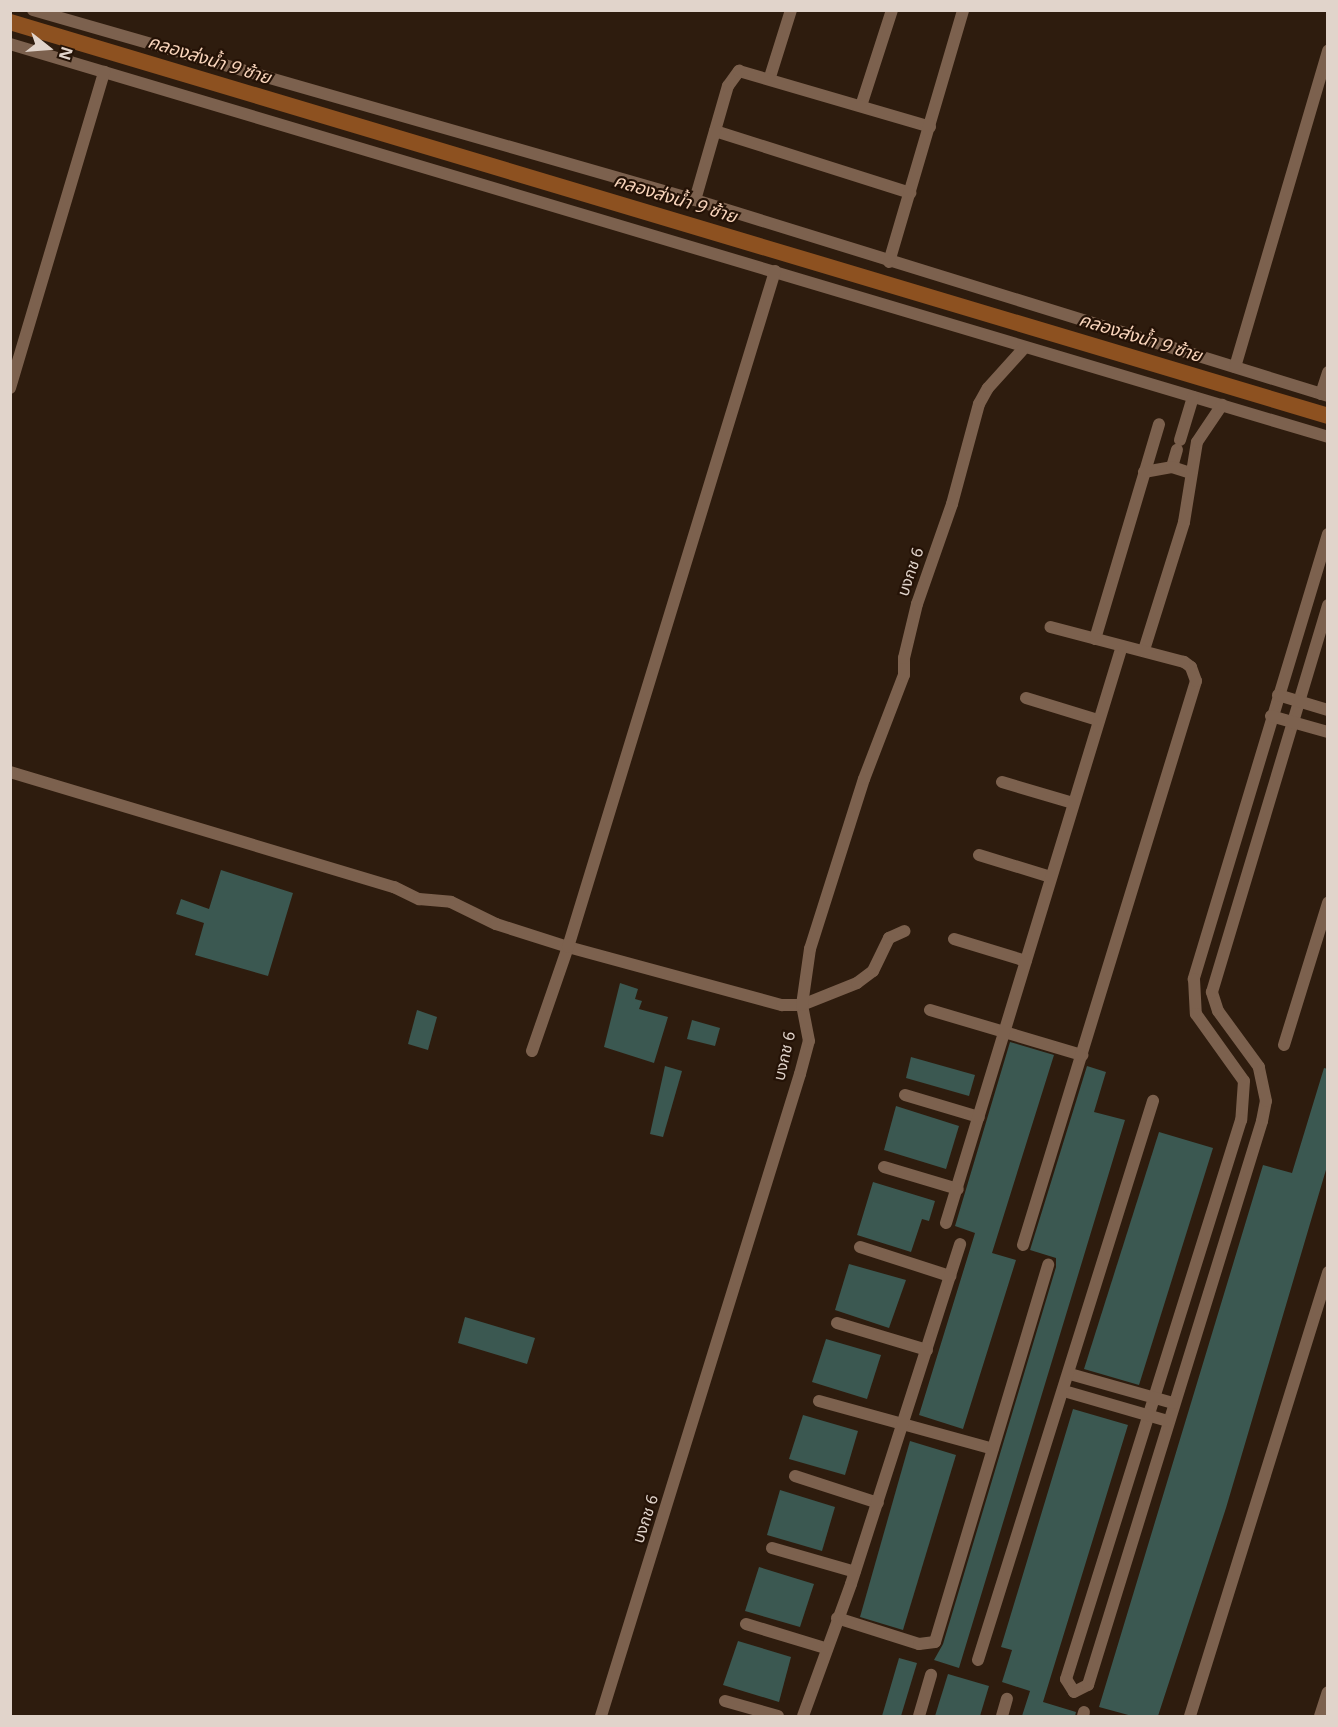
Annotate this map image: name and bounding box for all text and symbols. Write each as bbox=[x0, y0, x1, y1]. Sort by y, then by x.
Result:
north arrow bbox=[18, 18, 78, 78]
water label: คลองส่งน้ำ 9 ซ้าย bbox=[145, 32, 273, 90]
text: N bbox=[52, 44, 79, 63]
water label: คลองส่งน้ำ 9 ซ้าย bbox=[611, 171, 739, 229]
water label: คลองส่งน้ำ 9 ซ้าย bbox=[1076, 310, 1204, 368]
street label: บงกช 6 bbox=[894, 545, 928, 599]
street label: บงกช 6 bbox=[770, 1029, 800, 1083]
street label: บงกช 6 bbox=[629, 1492, 663, 1546]

